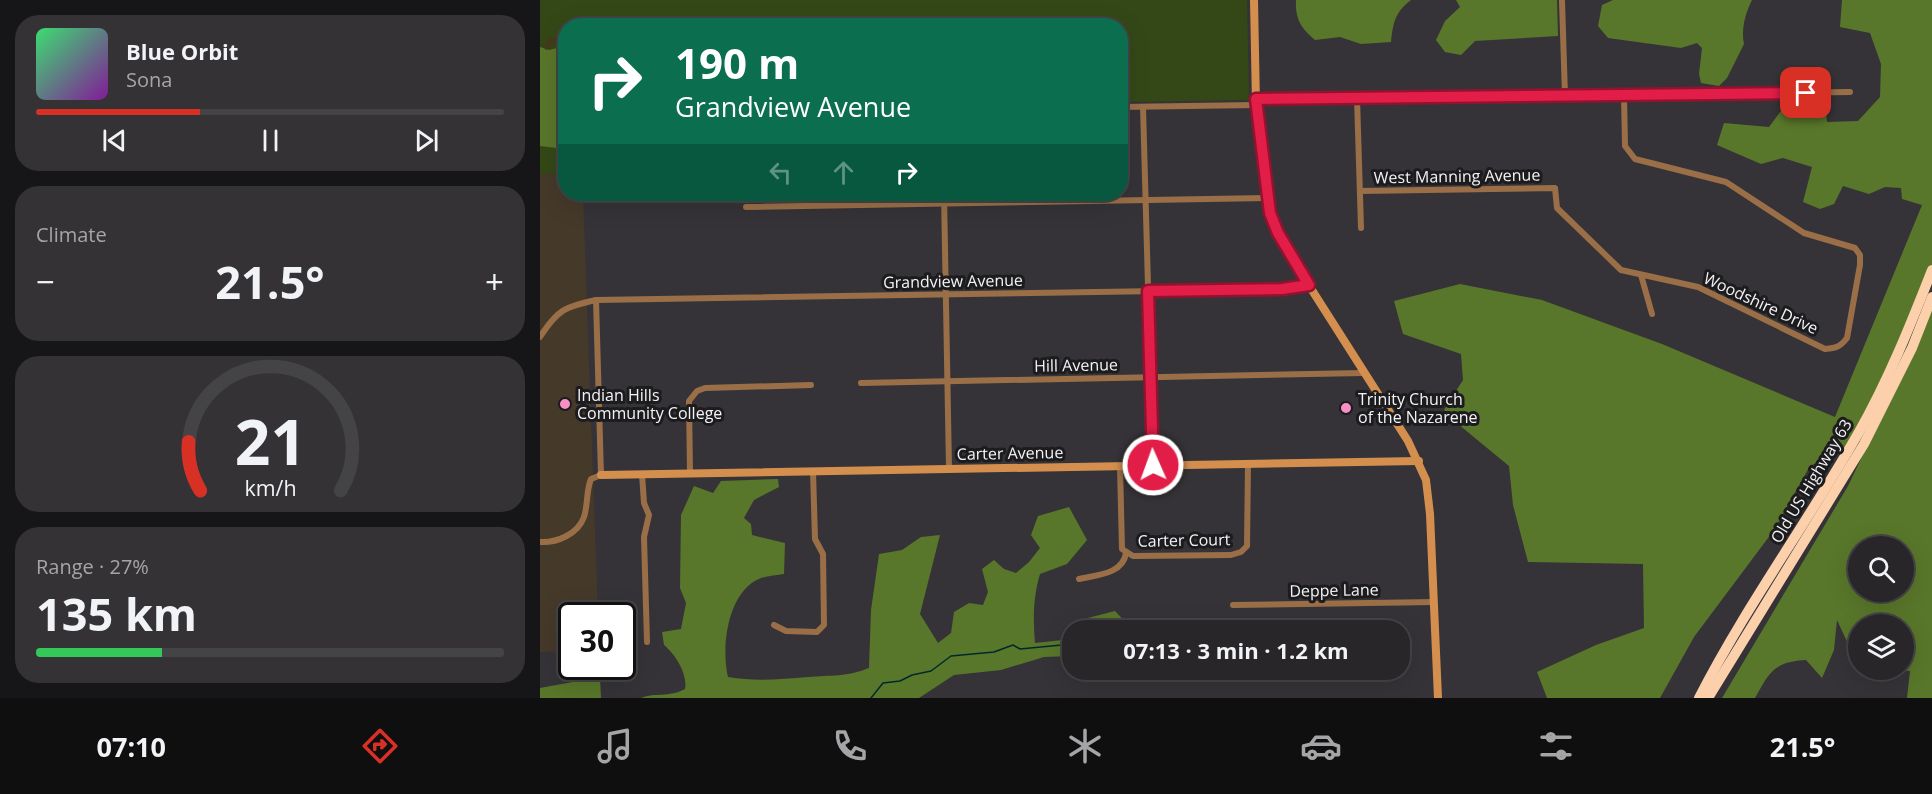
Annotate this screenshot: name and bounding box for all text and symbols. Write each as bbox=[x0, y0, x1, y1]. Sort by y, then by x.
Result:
text: 190 m bbox=[675, 34, 799, 91]
text: Blue Orbit bbox=[126, 36, 238, 66]
icon: right bbox=[576, 42, 654, 120]
text: Sona bbox=[126, 66, 172, 93]
pin bbox=[1780, 67, 1831, 118]
icon: arrive bbox=[1789, 76, 1822, 109]
text: Grandview Avenue bbox=[675, 88, 911, 125]
icon: previous bbox=[98, 124, 131, 157]
icon: pause bbox=[254, 124, 287, 157]
icon: next bbox=[410, 124, 443, 157]
icon: left bbox=[764, 156, 797, 189]
icon: ahead bbox=[827, 156, 860, 189]
icon: right bbox=[890, 156, 923, 189]
street label: West Manning Avenue bbox=[1374, 164, 1540, 188]
text: Climate bbox=[36, 221, 107, 248]
text: 21.5° bbox=[215, 251, 325, 312]
text: − bbox=[36, 259, 55, 304]
text: + bbox=[485, 259, 504, 304]
street label: Woodshire Drive bbox=[1700, 267, 1822, 339]
street label: Grandview Avenue bbox=[883, 269, 1023, 293]
street label: Hill Avenue bbox=[1034, 353, 1118, 377]
place label: Indian Hills Community College bbox=[577, 384, 722, 424]
place label: Trinity Church of the Nazarene bbox=[1358, 388, 1477, 428]
marker: Indian Hills Community College bbox=[558, 397, 572, 411]
text: 21 bbox=[234, 399, 306, 484]
marker: Trinity Church of the Nazarene bbox=[1339, 401, 1353, 415]
street label: Old US Highway 63 bbox=[1765, 415, 1857, 547]
position arrow bbox=[1121, 433, 1185, 497]
street label: Carter Avenue bbox=[957, 441, 1063, 465]
text: km/h bbox=[244, 474, 296, 503]
street label: Carter Court bbox=[1137, 528, 1231, 552]
map controls bbox=[1848, 536, 1914, 680]
button: search bbox=[1848, 536, 1914, 602]
text: Range · 27% bbox=[36, 553, 149, 580]
street label: Deppe Lane bbox=[1289, 578, 1379, 602]
text: 135 km bbox=[36, 583, 197, 644]
speed limit sign: 30 bbox=[558, 602, 636, 680]
button: layers bbox=[1848, 614, 1914, 680]
text: 07:13 · 3 min · 1.2 km bbox=[1123, 635, 1349, 665]
icon: directions bbox=[359, 725, 401, 767]
icon: music bbox=[594, 725, 636, 767]
icon: phone bbox=[829, 725, 871, 767]
icon: climate bbox=[1064, 725, 1106, 767]
icon: car bbox=[1300, 725, 1342, 767]
icon: filters bbox=[1535, 725, 1577, 767]
text: 07:10 bbox=[97, 728, 166, 765]
text: 21.5° bbox=[1770, 728, 1835, 765]

